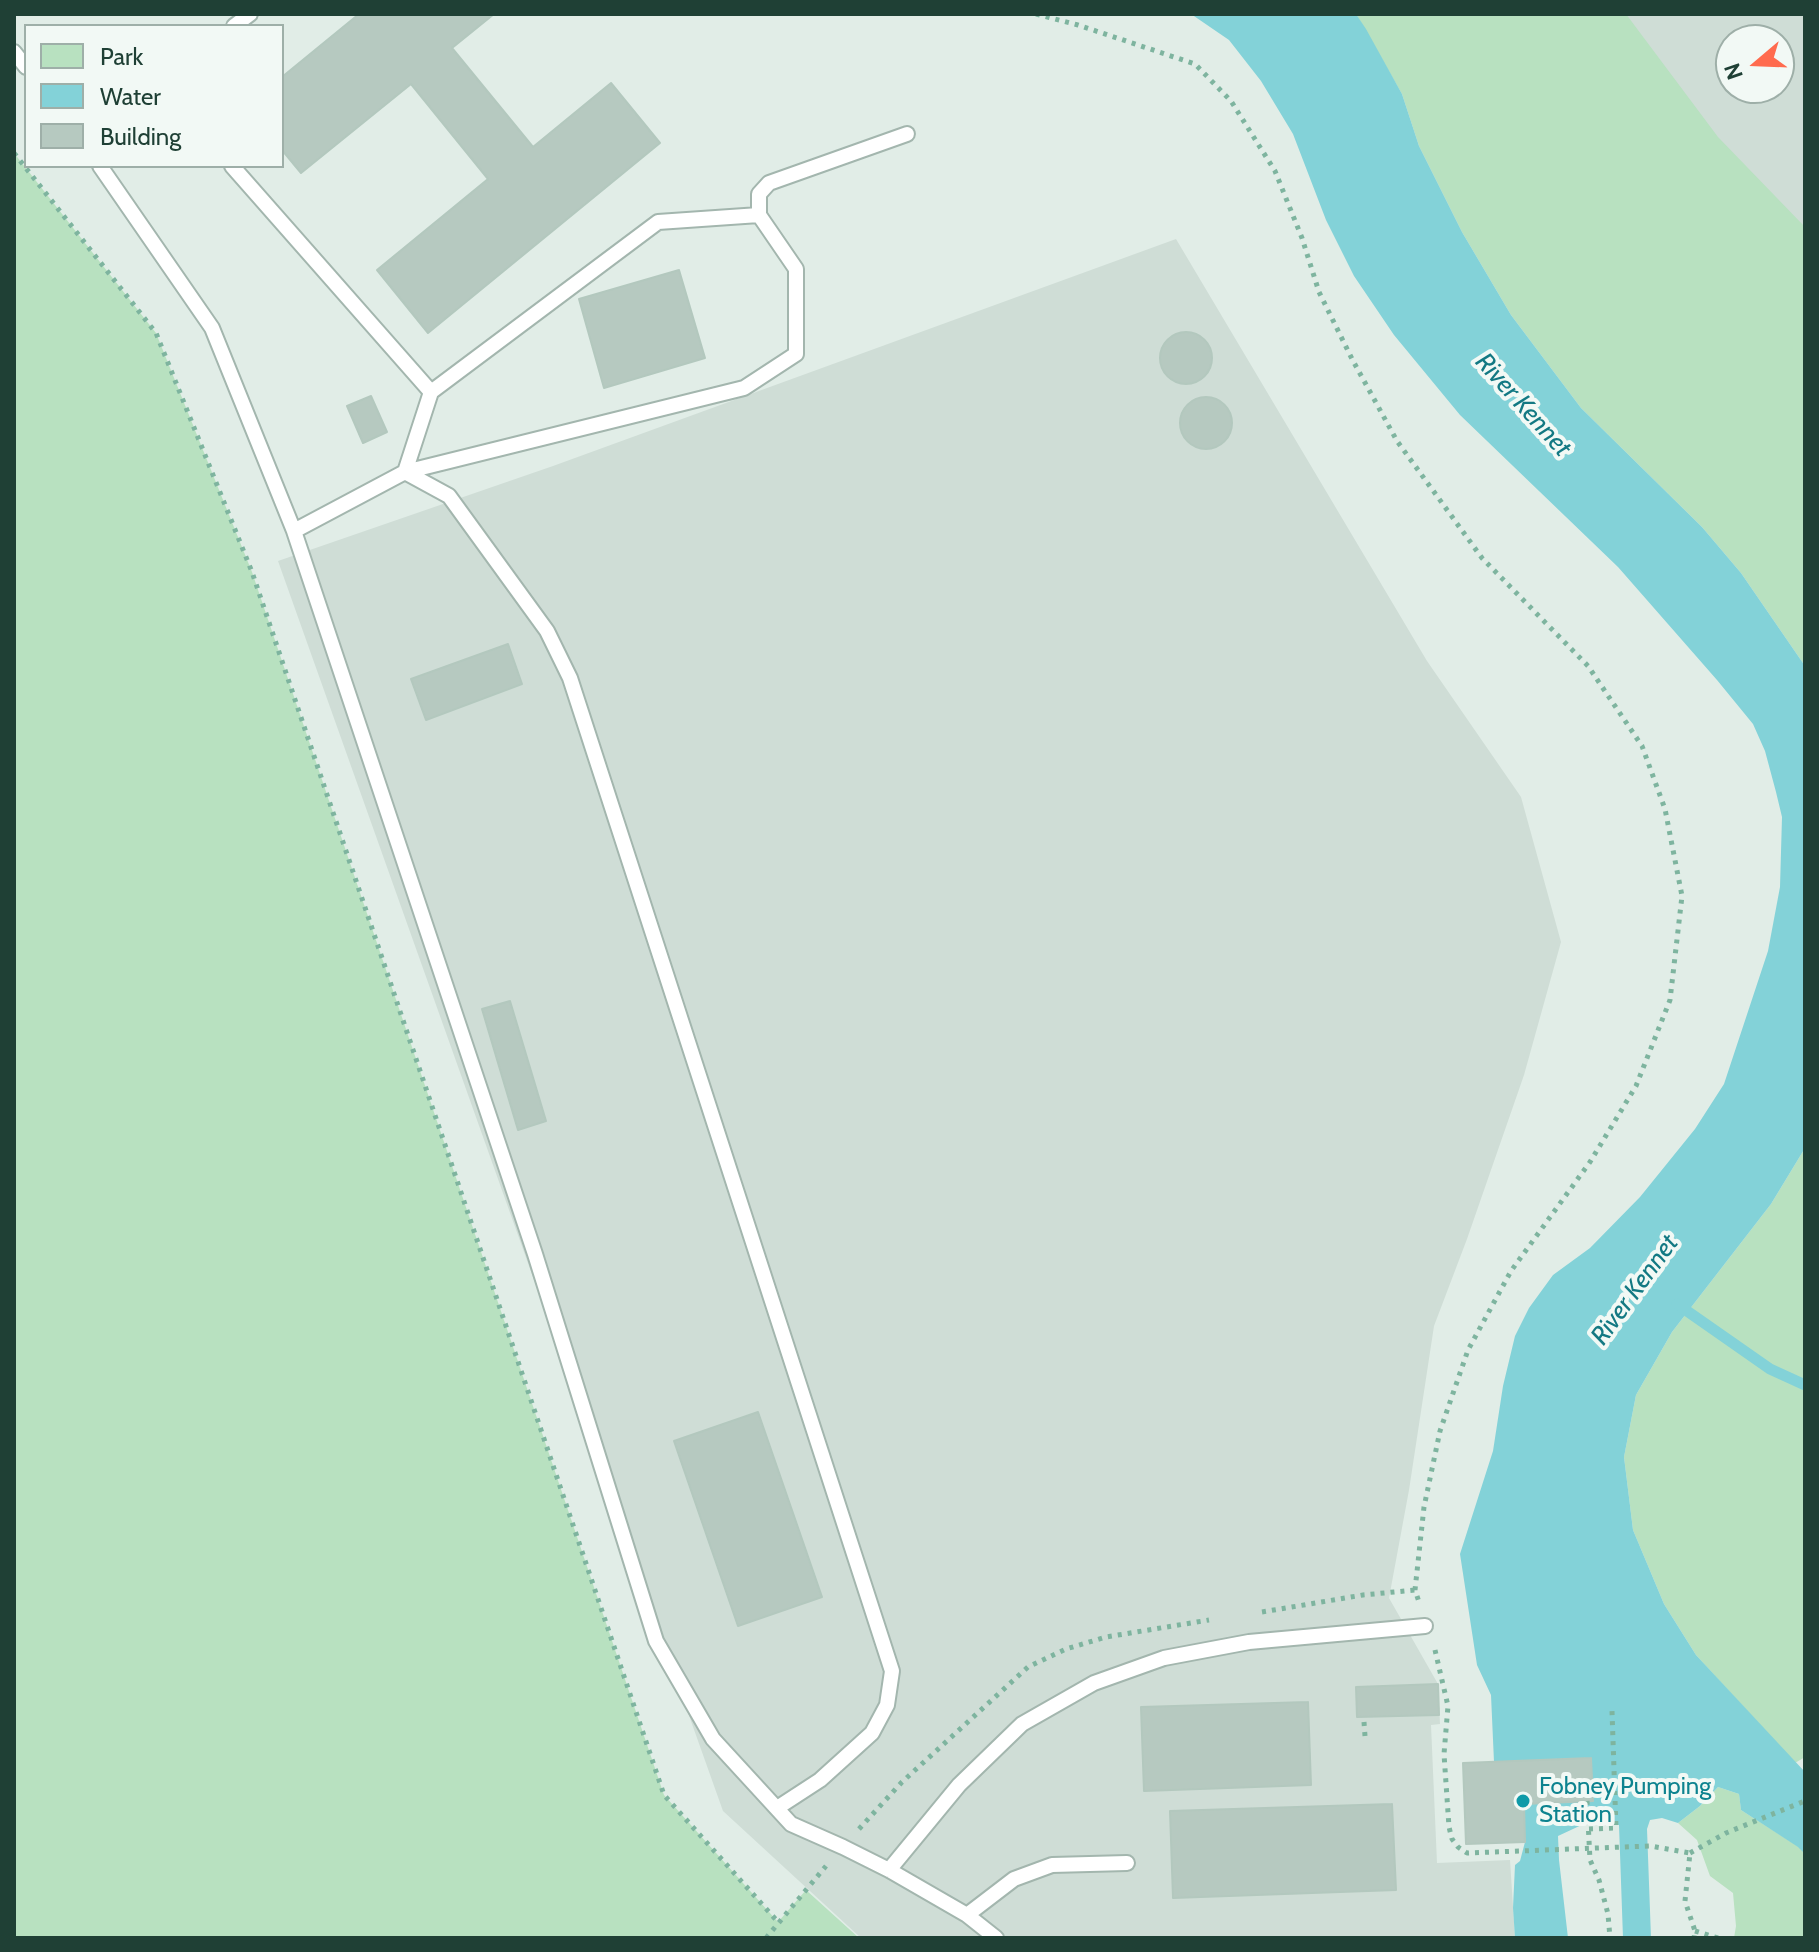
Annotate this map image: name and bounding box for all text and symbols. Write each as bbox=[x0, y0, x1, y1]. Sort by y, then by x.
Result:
legend bbox=[24, 24, 284, 168]
north arrow bbox=[1715, 24, 1795, 104]
text: Park bbox=[100, 42, 143, 71]
text: N bbox=[1718, 60, 1749, 83]
text: Water bbox=[100, 82, 161, 111]
text: Building bbox=[100, 122, 181, 151]
water label: River Kennet bbox=[1468, 347, 1578, 463]
water label: River Kennet bbox=[1585, 1229, 1685, 1351]
place label: Fobney Pumping Station bbox=[1539, 1773, 1711, 1829]
marker: Fobney Pumping Station bbox=[1514, 1792, 1532, 1810]

